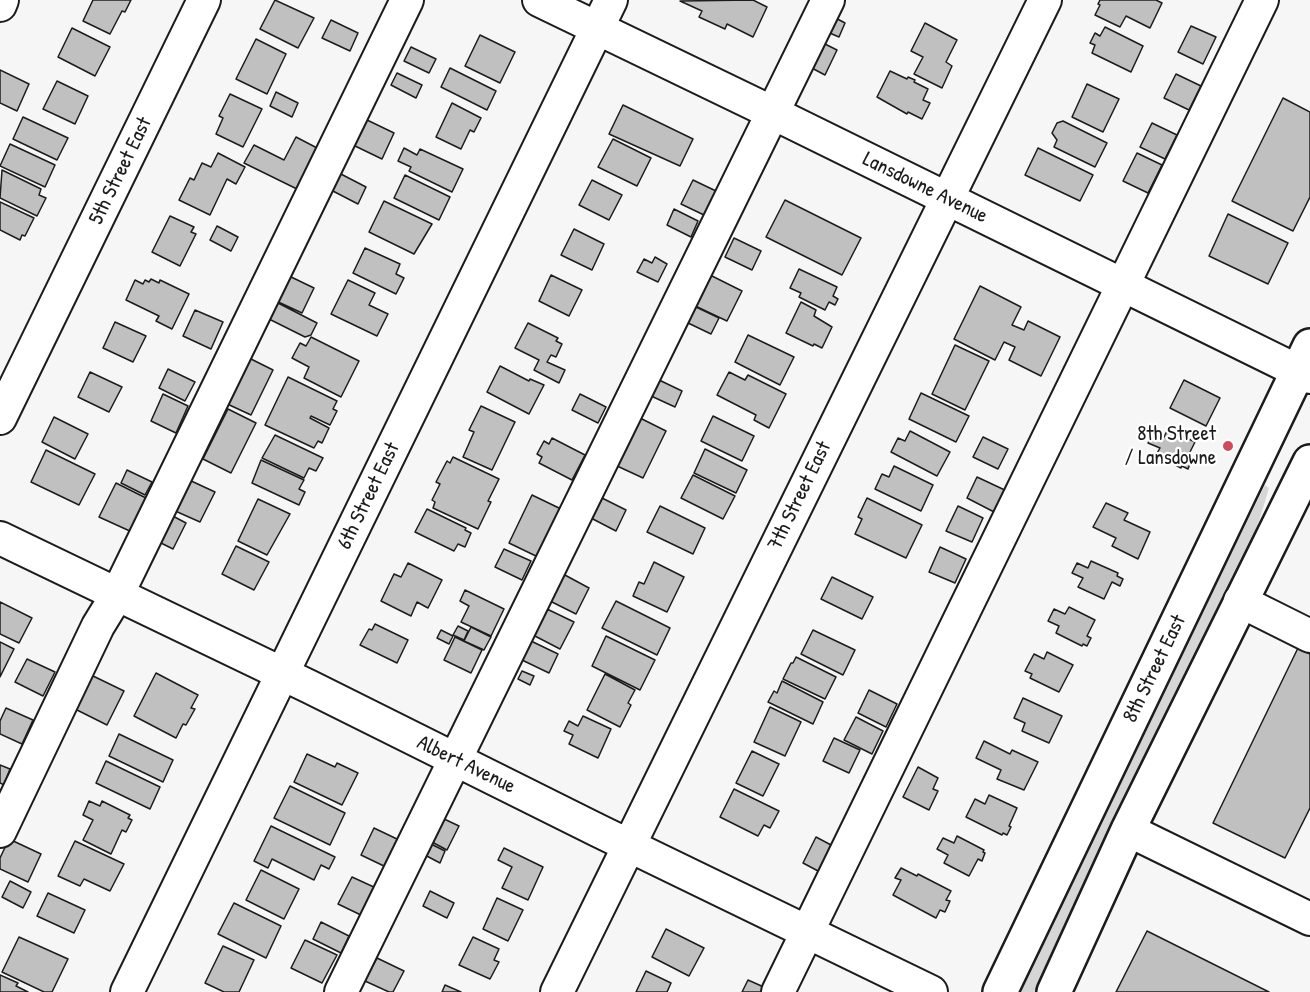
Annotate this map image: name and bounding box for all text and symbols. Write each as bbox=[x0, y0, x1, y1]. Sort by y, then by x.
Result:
street label: 5th Street East bbox=[84, 113, 158, 229]
street label: Lansdowne Avenue bbox=[858, 147, 992, 229]
place label: 8th Street / Lansdowne bbox=[1124, 421, 1216, 471]
street label: 6th Street East bbox=[332, 438, 406, 554]
street label: 7th Street East bbox=[763, 438, 837, 554]
marker: 8th Street / Lansdowne bbox=[1221, 439, 1235, 453]
street label: 8th Street East bbox=[1118, 611, 1192, 727]
street label: Albert Avenue bbox=[413, 730, 519, 800]

